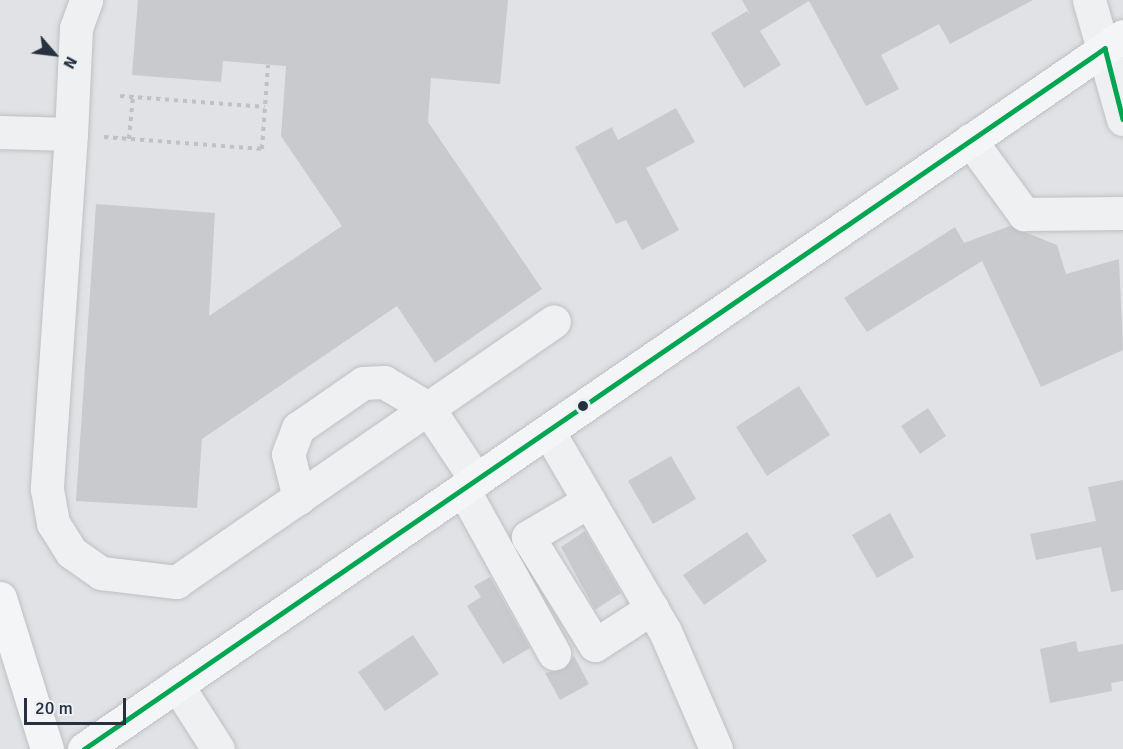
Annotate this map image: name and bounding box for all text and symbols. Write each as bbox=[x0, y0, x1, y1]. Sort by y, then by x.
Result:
north arrow bbox=[24, 24, 84, 84]
text: N bbox=[58, 53, 81, 72]
unlabelled marker bbox=[577, 400, 589, 412]
scale bar bbox=[27, 686, 129, 724]
text: 20 m bbox=[35, 697, 73, 719]

